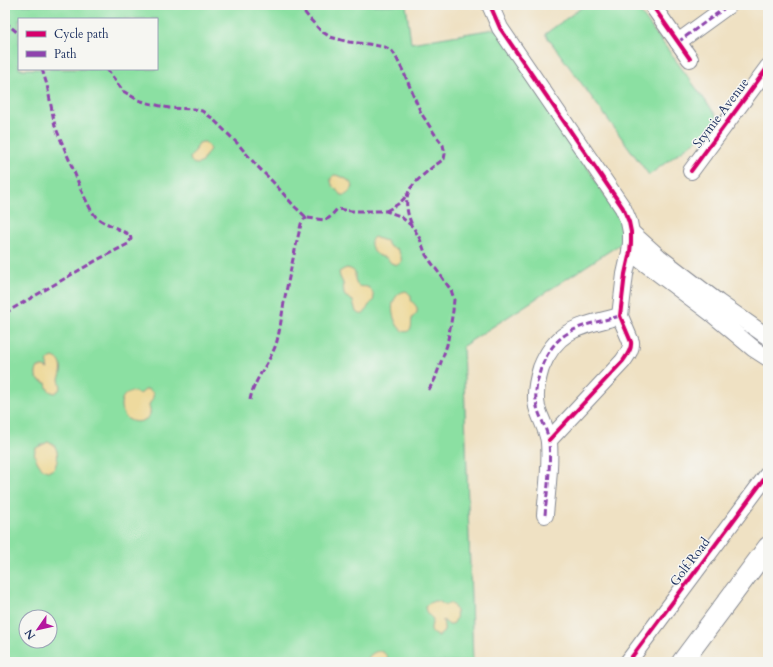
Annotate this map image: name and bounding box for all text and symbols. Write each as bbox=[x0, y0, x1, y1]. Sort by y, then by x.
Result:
legend bbox=[18, 18, 158, 70]
text: Cycle path bbox=[54, 26, 109, 42]
text: Path bbox=[54, 46, 77, 62]
street label: Stymie Avenue bbox=[689, 74, 753, 152]
street label: Golf Road bbox=[666, 534, 714, 590]
north arrow bbox=[18, 609, 58, 649]
text: N bbox=[21, 626, 39, 642]

